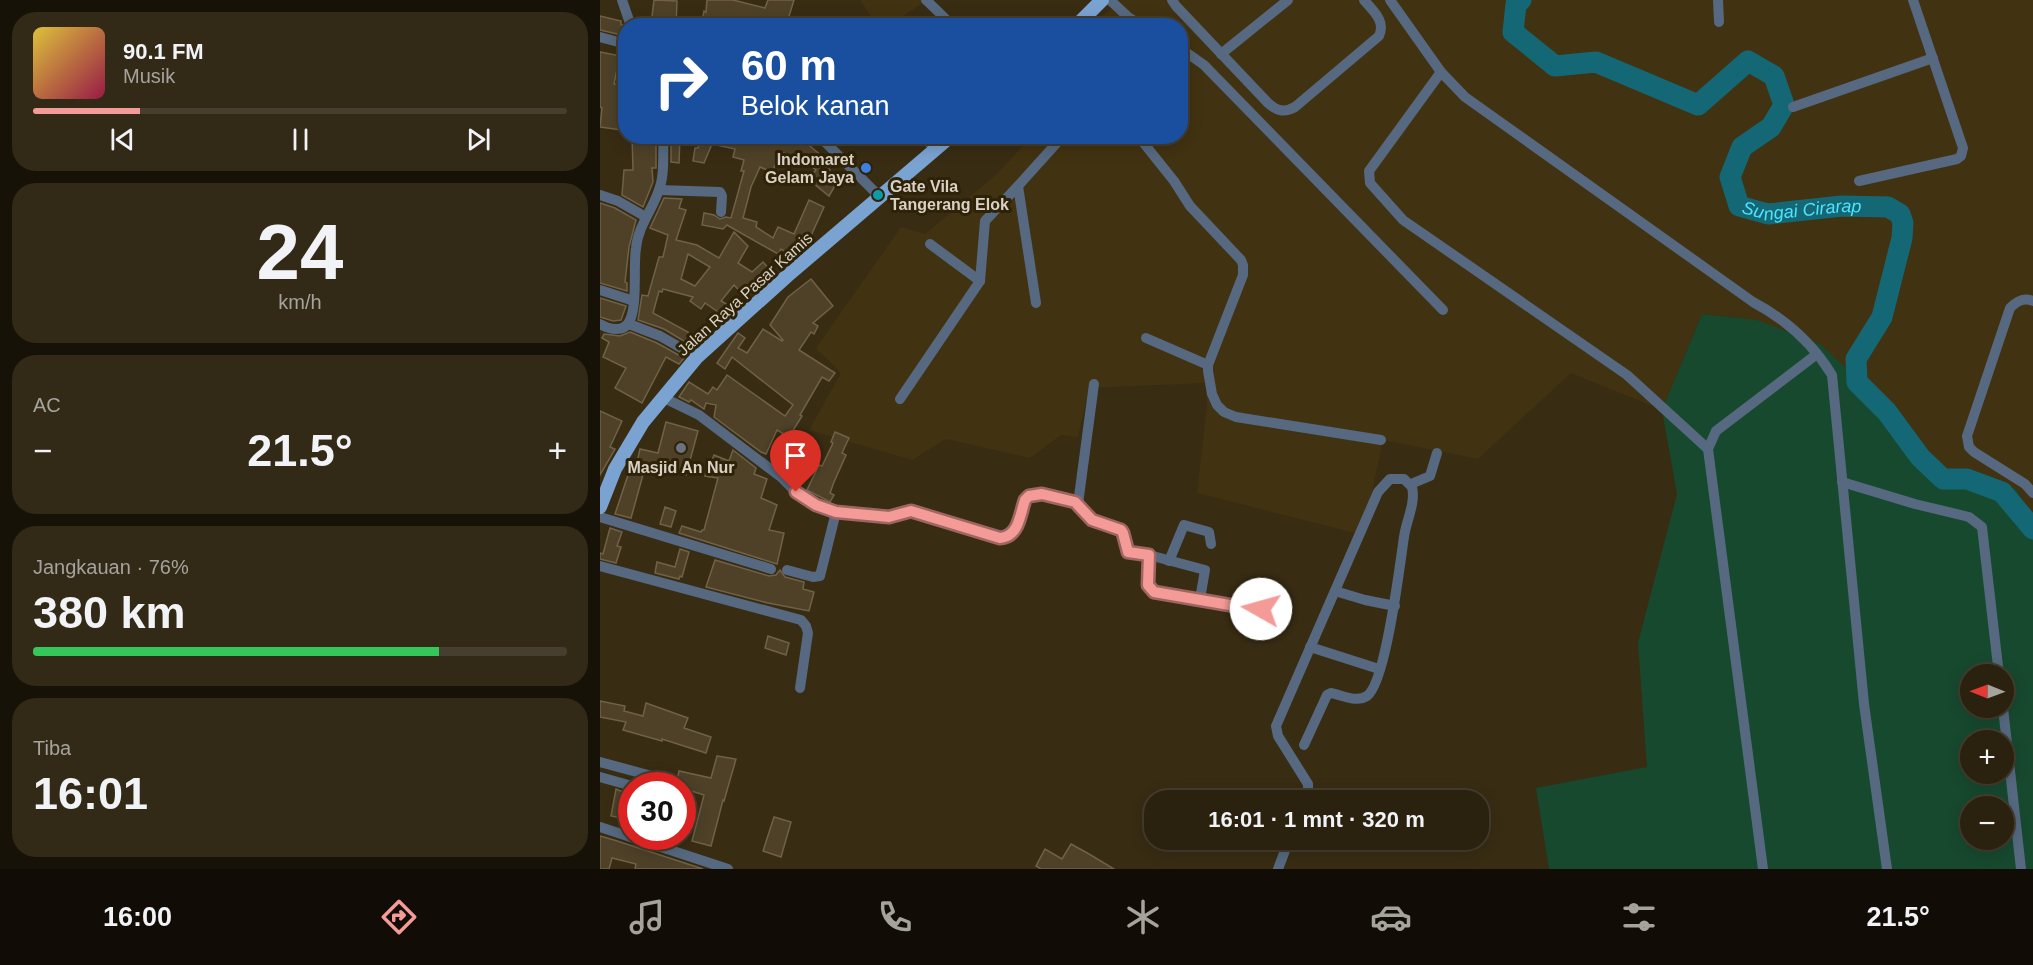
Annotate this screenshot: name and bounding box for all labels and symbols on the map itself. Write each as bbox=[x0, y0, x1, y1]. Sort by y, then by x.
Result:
place label: Indomaret Gelam Jaya bbox=[765, 151, 855, 186]
marker: Indomaret Gelam Jaya bbox=[859, 161, 873, 175]
place label: Gate Vila Tangerang Elok bbox=[890, 178, 1009, 213]
marker: Gate Vila Tangerang Elok bbox=[871, 188, 885, 202]
water label: Sungai Cirarap bbox=[1740, 196, 1862, 224]
street label: Jalan Raya Pasar Kamis bbox=[674, 229, 816, 359]
pin bbox=[770, 430, 821, 492]
marker: Masjid An Nur bbox=[674, 441, 688, 455]
place label: Masjid An Nur bbox=[628, 459, 734, 476]
position arrow bbox=[1229, 577, 1293, 641]
north arrow bbox=[1960, 664, 2014, 718]
speed limit sign: 30 bbox=[618, 772, 696, 850]

